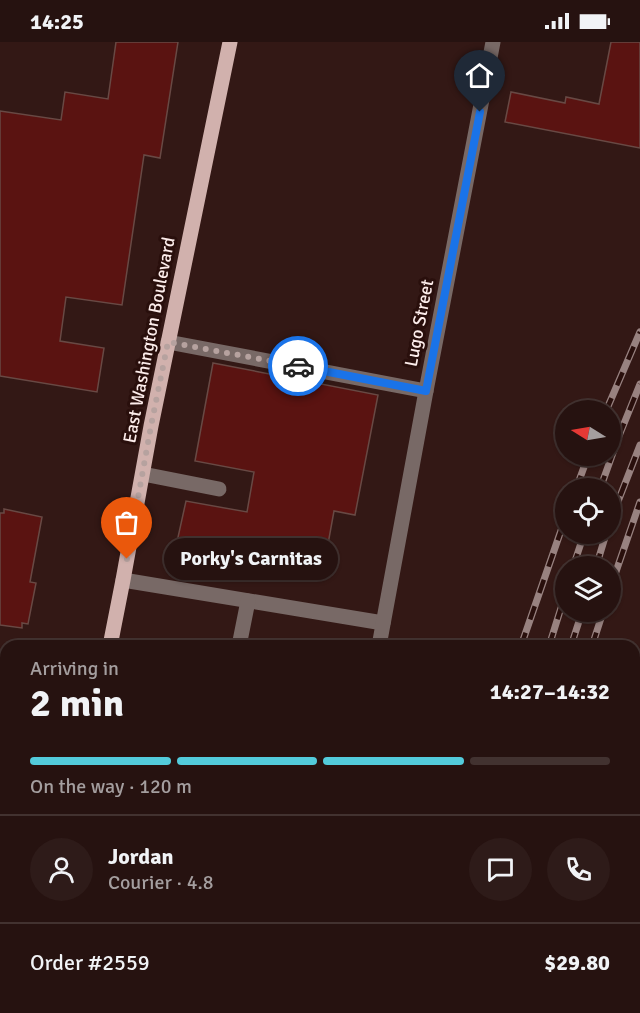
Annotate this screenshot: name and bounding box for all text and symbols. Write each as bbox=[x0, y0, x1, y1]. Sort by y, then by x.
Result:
text: 14:25 bbox=[30, 8, 84, 35]
pin bbox=[454, 50, 505, 112]
icon: home bbox=[463, 59, 496, 92]
street label: East Washington Boulevard bbox=[118, 235, 180, 445]
street label: Lugo Street bbox=[400, 277, 438, 369]
courier bbox=[268, 336, 328, 396]
icon: car bbox=[282, 350, 315, 383]
north arrow bbox=[555, 400, 621, 466]
map controls bbox=[555, 400, 621, 622]
button: locate bbox=[555, 478, 621, 544]
pin bbox=[101, 497, 152, 559]
icon: bag bbox=[110, 506, 143, 539]
callout: Porky's Carnitas bbox=[163, 538, 337, 580]
text: Porky's Carnitas bbox=[180, 546, 322, 571]
button: layers bbox=[555, 556, 621, 622]
text: Arriving in bbox=[30, 656, 119, 681]
text: 14:27–14:32 bbox=[490, 678, 610, 705]
text: 2 min bbox=[30, 679, 124, 727]
text: On the way · 120 m bbox=[30, 774, 192, 799]
button: person bbox=[30, 838, 93, 901]
button: chat bbox=[469, 838, 532, 901]
button: phone bbox=[547, 838, 610, 901]
text: Jordan bbox=[108, 843, 174, 870]
text: Courier · 4.8 bbox=[108, 870, 214, 895]
text: Order #2559 bbox=[30, 949, 150, 976]
text: $29.80 bbox=[544, 949, 610, 976]

